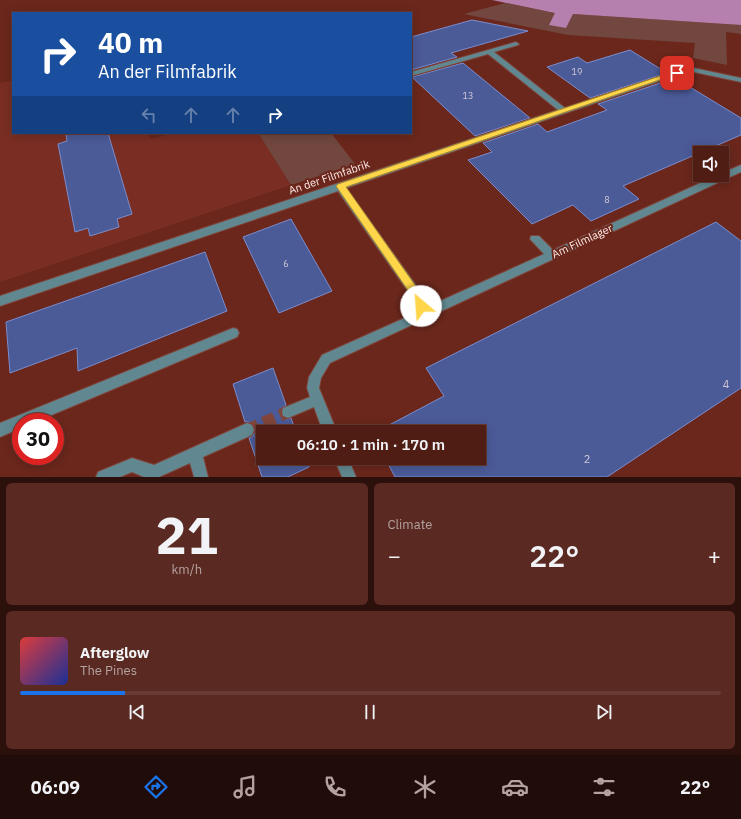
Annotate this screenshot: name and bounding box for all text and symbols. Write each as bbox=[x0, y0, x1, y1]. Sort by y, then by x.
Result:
text: 40 m bbox=[98, 24, 163, 61]
icon: right bbox=[32, 28, 84, 80]
pin bbox=[660, 56, 694, 90]
text: An der Filmfabrik bbox=[98, 60, 237, 83]
icon: arrive bbox=[666, 62, 688, 84]
house number: 19 bbox=[572, 66, 582, 77]
house number: 13 bbox=[463, 90, 473, 101]
icon: left bbox=[138, 104, 160, 126]
icon: ahead bbox=[180, 104, 202, 126]
icon: ahead bbox=[222, 104, 244, 126]
icon: right bbox=[264, 104, 286, 126]
map controls bbox=[693, 146, 729, 182]
button: sound bbox=[693, 146, 729, 182]
street label: An der Filmfabrik bbox=[287, 157, 372, 197]
house number: 8 bbox=[604, 194, 610, 205]
street label: Am Filmlager bbox=[549, 221, 615, 261]
house number: 6 bbox=[283, 258, 289, 269]
position arrow bbox=[400, 285, 442, 327]
house number: 4 bbox=[723, 377, 730, 391]
speed limit sign: 30 bbox=[12, 413, 64, 465]
text: 06:10 · 1 min · 170 m bbox=[297, 435, 445, 454]
house number: 2 bbox=[584, 452, 590, 466]
text: 21 bbox=[156, 501, 218, 568]
text: Climate bbox=[388, 516, 432, 533]
text: 22° bbox=[529, 536, 579, 575]
text: − bbox=[388, 541, 401, 570]
text: + bbox=[708, 541, 721, 570]
text: km/h bbox=[171, 561, 202, 578]
text: Afterglow bbox=[80, 643, 149, 662]
text: The Pines bbox=[80, 662, 137, 679]
icon: previous bbox=[126, 701, 148, 723]
icon: pause bbox=[359, 701, 381, 723]
icon: next bbox=[593, 701, 615, 723]
icon: directions bbox=[142, 773, 170, 801]
icon: music bbox=[231, 773, 259, 801]
icon: phone bbox=[321, 773, 349, 801]
icon: climate bbox=[411, 773, 439, 801]
icon: car bbox=[501, 773, 529, 801]
icon: filters bbox=[590, 773, 618, 801]
text: 06:09 bbox=[31, 776, 80, 799]
text: 22° bbox=[680, 776, 710, 799]

